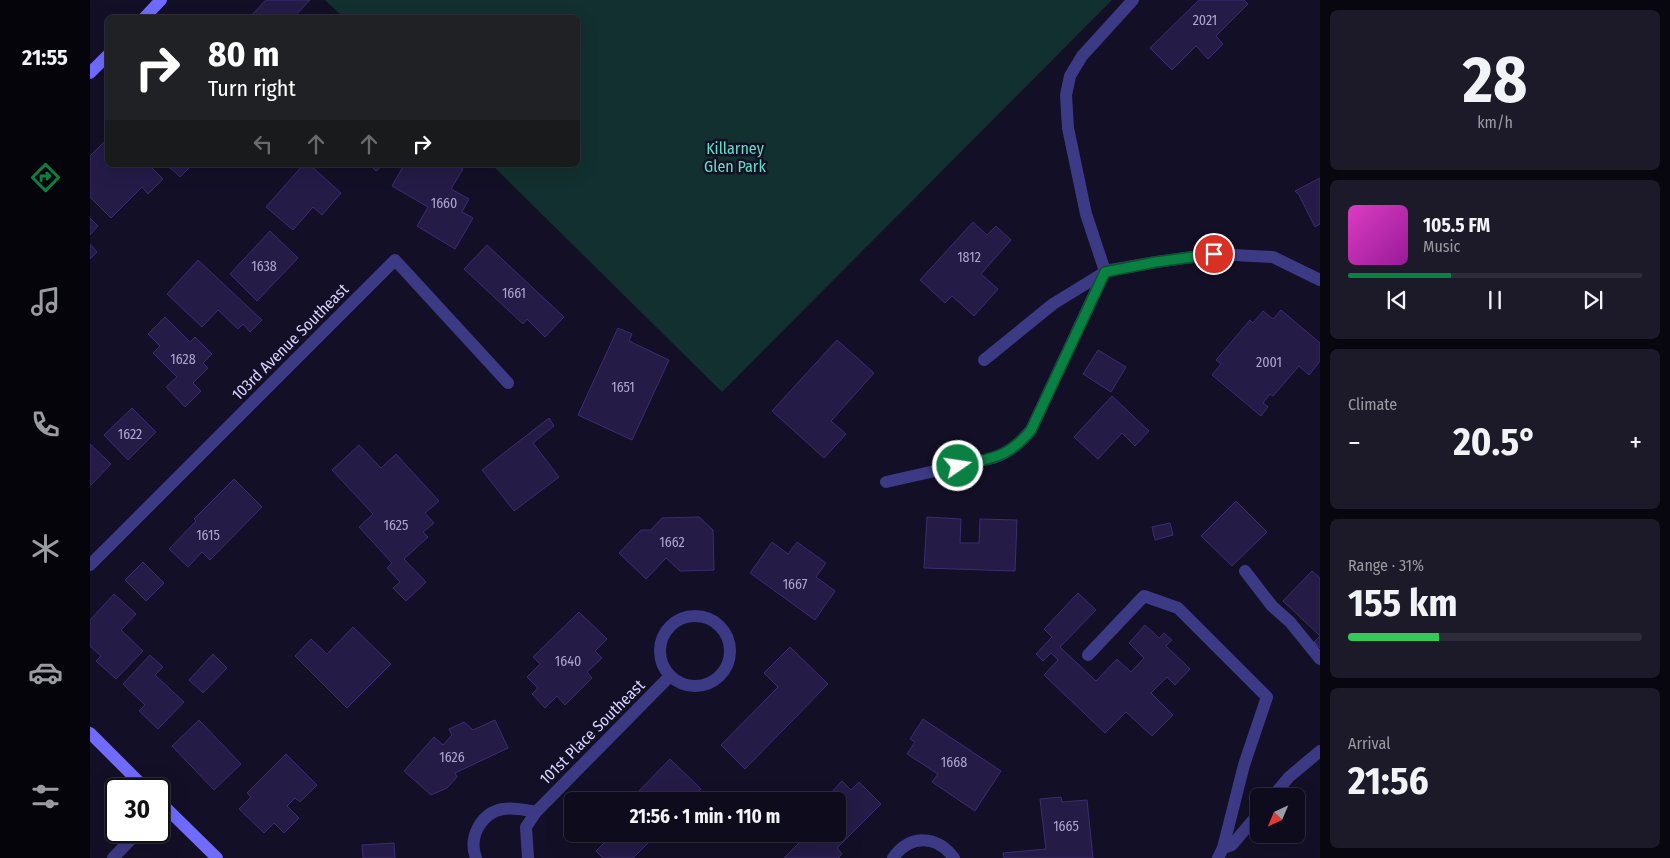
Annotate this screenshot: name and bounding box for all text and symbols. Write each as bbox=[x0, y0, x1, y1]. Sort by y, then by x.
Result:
house number: 2021 bbox=[1193, 12, 1217, 29]
text: 80 m bbox=[208, 33, 280, 75]
icon: right bbox=[125, 35, 190, 100]
text: 28 bbox=[1463, 41, 1527, 119]
text: 21:55 bbox=[22, 44, 68, 71]
text: Turn right bbox=[208, 75, 296, 102]
text: km/h bbox=[1477, 113, 1513, 132]
icon: left bbox=[249, 130, 277, 158]
icon: ahead bbox=[302, 130, 330, 158]
icon: ahead bbox=[355, 130, 383, 158]
icon: right bbox=[408, 130, 436, 158]
park label: Killarney Glen Park bbox=[704, 139, 766, 176]
icon: directions bbox=[28, 160, 63, 195]
house number: 1660 bbox=[431, 195, 457, 212]
text: 105.5 FM bbox=[1423, 214, 1490, 237]
pin bbox=[1193, 233, 1235, 275]
text: Music bbox=[1423, 237, 1460, 256]
icon: arrive bbox=[1200, 240, 1228, 268]
house number: 1812 bbox=[957, 249, 981, 266]
house number: 1638 bbox=[251, 258, 277, 275]
street label: 103rd Avenue Southeast bbox=[228, 279, 353, 404]
icon: music bbox=[28, 284, 63, 319]
house number: 1661 bbox=[502, 285, 526, 302]
icon: previous bbox=[1383, 286, 1411, 314]
icon: pause bbox=[1481, 286, 1509, 314]
icon: next bbox=[1579, 286, 1607, 314]
house number: 1628 bbox=[170, 351, 196, 368]
house number: 2001 bbox=[1256, 354, 1282, 371]
house number: 1651 bbox=[611, 379, 635, 396]
text: Climate bbox=[1348, 395, 1397, 414]
icon: phone bbox=[28, 407, 63, 442]
text: 20.5° bbox=[1453, 419, 1537, 465]
house number: 1622 bbox=[118, 426, 142, 443]
text: − bbox=[1348, 426, 1361, 459]
text: + bbox=[1629, 426, 1642, 459]
position arrow bbox=[931, 439, 983, 491]
house number: 1625 bbox=[384, 517, 408, 534]
house number: 1615 bbox=[196, 527, 220, 544]
icon: climate bbox=[28, 531, 63, 566]
house number: 1662 bbox=[659, 534, 685, 551]
text: Range · 31% bbox=[1348, 556, 1424, 575]
house number: 1667 bbox=[783, 576, 808, 593]
text: 155 km bbox=[1348, 580, 1457, 626]
house number: 1640 bbox=[555, 653, 581, 670]
icon: car bbox=[28, 655, 63, 690]
street label: 101st Place Southeast bbox=[536, 675, 649, 788]
text: Arrival bbox=[1348, 734, 1390, 753]
house number: 1626 bbox=[439, 749, 465, 766]
house number: 1668 bbox=[941, 754, 967, 771]
text: 21:56 bbox=[1348, 758, 1429, 804]
speed limit sign: 30 bbox=[105, 778, 170, 843]
icon: filters bbox=[28, 779, 63, 814]
north arrow bbox=[1250, 788, 1305, 842]
map controls bbox=[1250, 788, 1305, 843]
text: 21:56 · 1 min · 110 m bbox=[630, 805, 780, 828]
house number: 1665 bbox=[1053, 818, 1079, 835]

